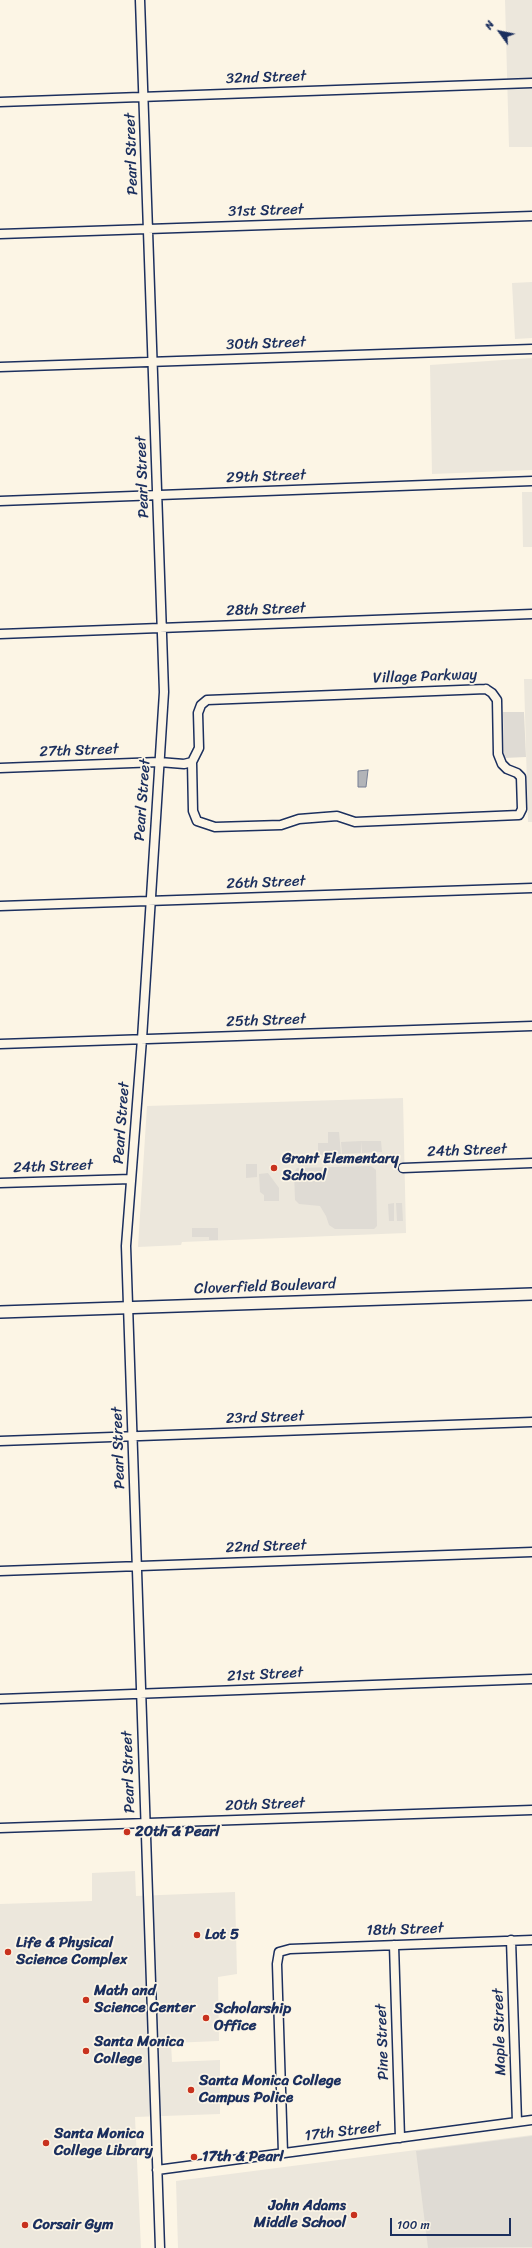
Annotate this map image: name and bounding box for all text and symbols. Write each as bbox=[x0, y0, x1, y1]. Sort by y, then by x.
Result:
north arrow bbox=[480, 12, 520, 52]
text: N bbox=[479, 17, 500, 34]
street label: 32nd Street bbox=[226, 68, 306, 88]
street label: Pearl Street bbox=[122, 113, 142, 195]
street label: 31st Street bbox=[228, 201, 304, 221]
street label: 30th Street bbox=[226, 334, 306, 354]
street label: Pearl Street bbox=[133, 436, 153, 518]
street label: 29th Street bbox=[226, 467, 306, 487]
street label: 28th Street bbox=[226, 600, 306, 620]
street label: Village Parkway bbox=[373, 666, 477, 688]
street label: 27th Street bbox=[39, 741, 119, 761]
street label: Pearl Street bbox=[131, 758, 155, 842]
street label: 26th Street bbox=[226, 873, 306, 893]
street label: 25th Street bbox=[226, 1011, 306, 1031]
street label: Pearl Street bbox=[110, 1081, 134, 1165]
street label: 24th Street bbox=[427, 1141, 507, 1161]
place label: Grant Elementary School bbox=[282, 1150, 399, 1185]
street label: 24th Street bbox=[13, 1157, 93, 1177]
marker: Grant Elementary School bbox=[269, 1163, 279, 1173]
street label: Cloverfield Boulevard bbox=[194, 1276, 336, 1298]
street label: Pearl Street bbox=[109, 1407, 129, 1489]
street label: 23rd Street bbox=[225, 1408, 305, 1428]
street label: 22nd Street bbox=[225, 1537, 307, 1557]
street label: 21st Street bbox=[227, 1664, 303, 1686]
street label: Pearl Street bbox=[119, 1731, 139, 1813]
street label: 20th Street bbox=[225, 1795, 305, 1815]
place label: 20th & Pearl bbox=[135, 1823, 220, 1841]
marker: 20th & Pearl bbox=[122, 1827, 132, 1837]
street label: 18th Street bbox=[366, 1920, 444, 1940]
place label: Lot 5 bbox=[205, 1926, 239, 1944]
marker: Lot 5 bbox=[192, 1930, 202, 1940]
place label: Life & Physical Science Complex bbox=[16, 1934, 128, 1969]
marker: Life & Physical Science Complex bbox=[3, 1947, 13, 1957]
place label: Math and Science Center bbox=[94, 1982, 195, 2017]
street label: Maple Street bbox=[489, 1988, 511, 2076]
marker: Math and Science Center bbox=[81, 1995, 91, 2005]
place label: Scholarship Office bbox=[214, 2000, 291, 2035]
street label: Pine Street bbox=[373, 2003, 393, 2081]
marker: Scholarship Office bbox=[201, 2013, 211, 2023]
place label: Santa Monica College bbox=[94, 2033, 184, 2068]
marker: Santa Monica College bbox=[81, 2046, 91, 2056]
place label: Santa Monica College Campus Police bbox=[199, 2072, 341, 2107]
marker: Santa Monica College Campus Police bbox=[186, 2085, 196, 2095]
street label: 17th Street bbox=[304, 2118, 382, 2146]
place label: Santa Monica College Library bbox=[54, 2125, 153, 2160]
marker: Santa Monica College Library bbox=[41, 2138, 51, 2148]
place label: 17th & Pearl bbox=[202, 2148, 283, 2166]
marker: 17th & Pearl bbox=[189, 2152, 199, 2162]
place label: John Adams Middle School bbox=[254, 2197, 346, 2232]
marker: John Adams Middle School bbox=[349, 2210, 359, 2220]
scale bar bbox=[392, 2210, 513, 2236]
text: 100 m bbox=[397, 2214, 430, 2236]
place label: Corsair Gym bbox=[33, 2216, 113, 2234]
marker: Corsair Gym bbox=[20, 2220, 30, 2230]

